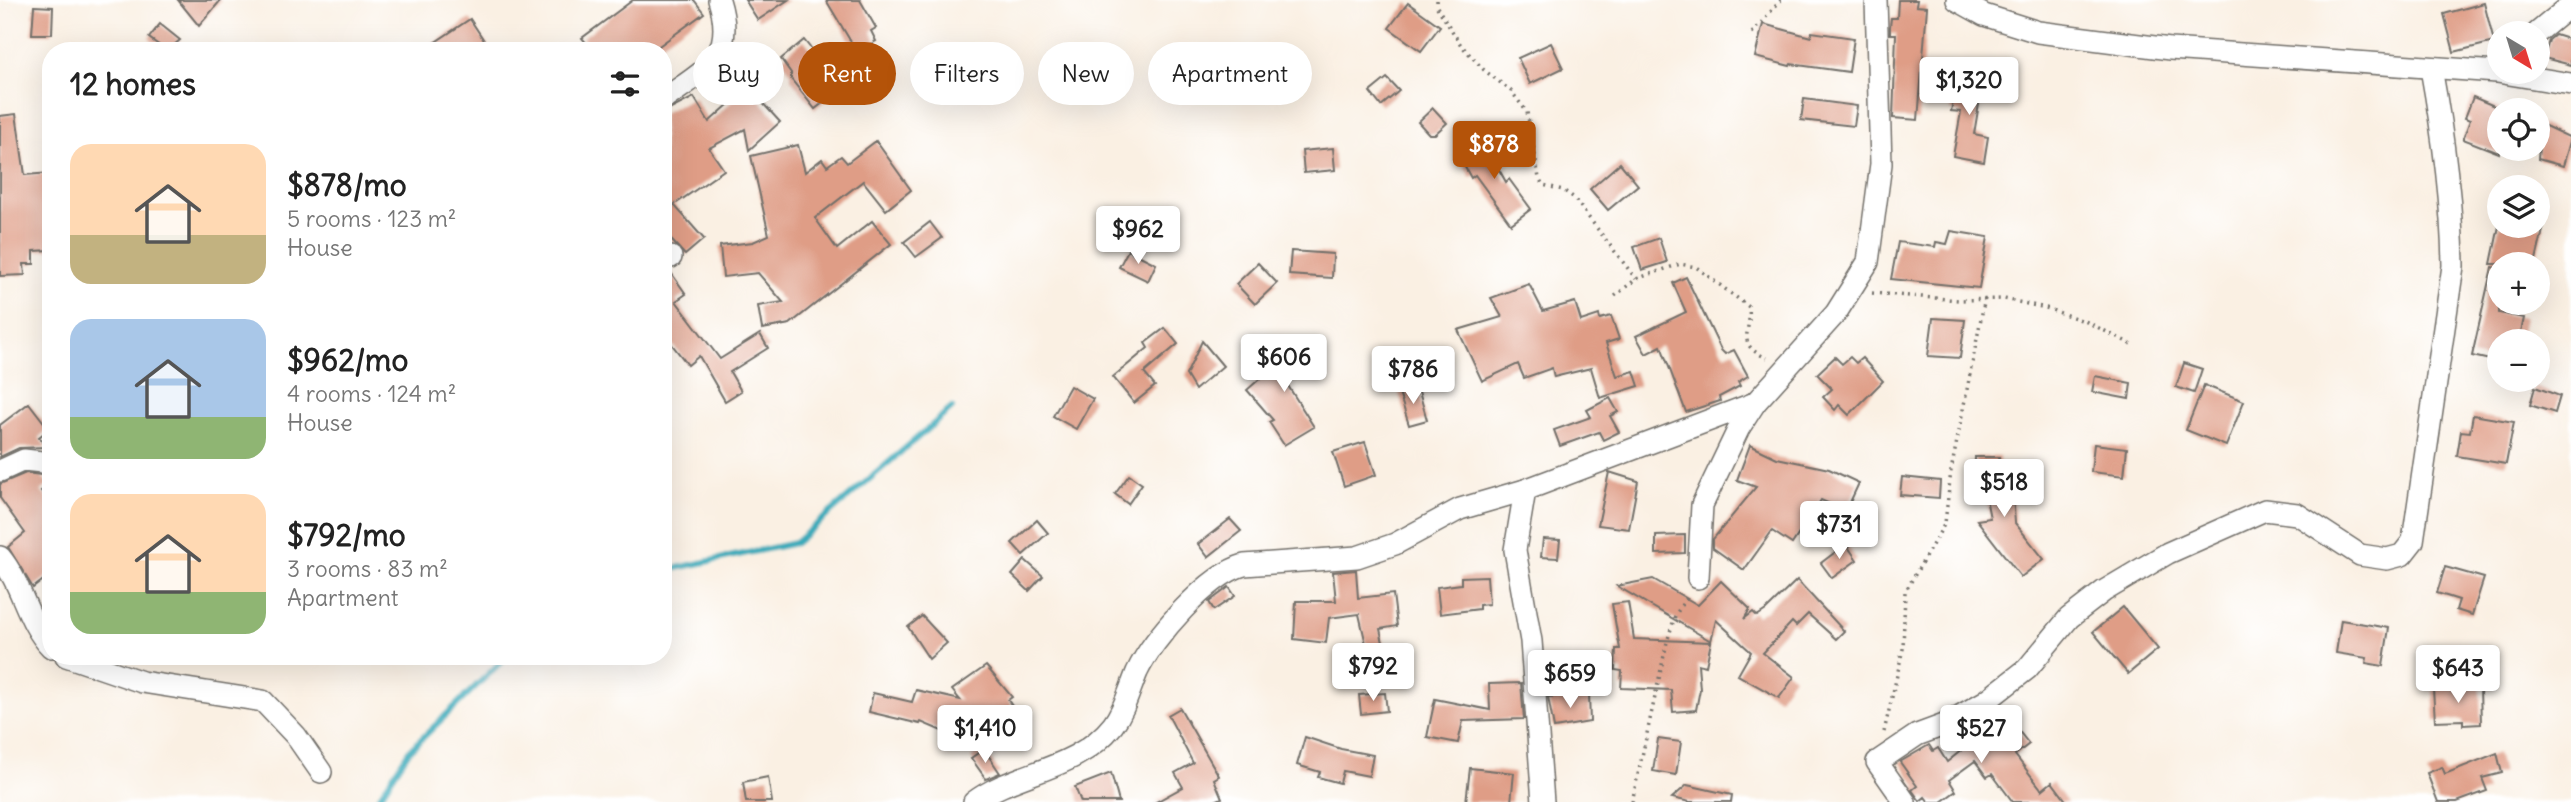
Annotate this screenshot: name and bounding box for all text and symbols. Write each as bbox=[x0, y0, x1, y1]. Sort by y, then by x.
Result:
north arrow bbox=[2487, 21, 2550, 84]
map controls bbox=[2487, 21, 2550, 392]
chip: Buy bbox=[693, 42, 784, 105]
chip: Rent bbox=[798, 42, 896, 105]
chip: Filters bbox=[910, 42, 1024, 105]
chip: New bbox=[1038, 42, 1134, 105]
chip: Apartment bbox=[1148, 42, 1312, 105]
pin: $1,320 bbox=[1912, 58, 2026, 117]
text: 12 homes bbox=[70, 65, 196, 103]
icon: filters bbox=[606, 65, 644, 103]
text: $1,320 bbox=[1935, 65, 2003, 94]
button: locate bbox=[2487, 98, 2550, 161]
pin: $878 bbox=[1453, 122, 1535, 181]
text: $878 bbox=[1469, 129, 1519, 158]
text: $878/mo bbox=[287, 166, 407, 204]
icon: home bbox=[126, 172, 210, 256]
button: layers bbox=[2487, 175, 2550, 238]
text: 5 rooms · 123 m² bbox=[287, 204, 456, 233]
pin: $962 bbox=[1097, 206, 1179, 266]
text: $962 bbox=[1112, 214, 1164, 243]
text: House bbox=[287, 233, 353, 262]
button: + bbox=[2487, 252, 2550, 315]
button: − bbox=[2487, 329, 2550, 392]
pin: $606 bbox=[1243, 334, 1325, 394]
text: $962/mo bbox=[287, 341, 408, 379]
text: $606 bbox=[1257, 342, 1311, 371]
pin: $786 bbox=[1372, 346, 1454, 406]
icon: home bbox=[126, 347, 210, 431]
text: $786 bbox=[1388, 354, 1438, 383]
text: 4 rooms · 124 m² bbox=[287, 379, 456, 408]
text: House bbox=[287, 408, 353, 437]
pin: $518 bbox=[1963, 460, 2045, 519]
text: $518 bbox=[1980, 467, 2028, 496]
pin: $731 bbox=[1798, 502, 1880, 561]
text: $731 bbox=[1816, 509, 1862, 538]
text: $792/mo bbox=[287, 516, 406, 554]
icon: home bbox=[126, 522, 210, 606]
text: 3 rooms · 83 m² bbox=[287, 554, 448, 583]
text: Apartment bbox=[287, 583, 399, 612]
pin: $792 bbox=[1332, 644, 1414, 703]
pin: $643 bbox=[2417, 646, 2499, 705]
pin: $659 bbox=[1529, 650, 1611, 710]
text: $792 bbox=[1348, 651, 1398, 680]
text: $643 bbox=[2432, 653, 2484, 682]
text: $659 bbox=[1544, 658, 1596, 687]
pin: $1,410 bbox=[928, 706, 1042, 765]
pin: $527 bbox=[1940, 706, 2022, 765]
text: $1,410 bbox=[953, 713, 1017, 742]
text: $527 bbox=[1956, 713, 2006, 742]

